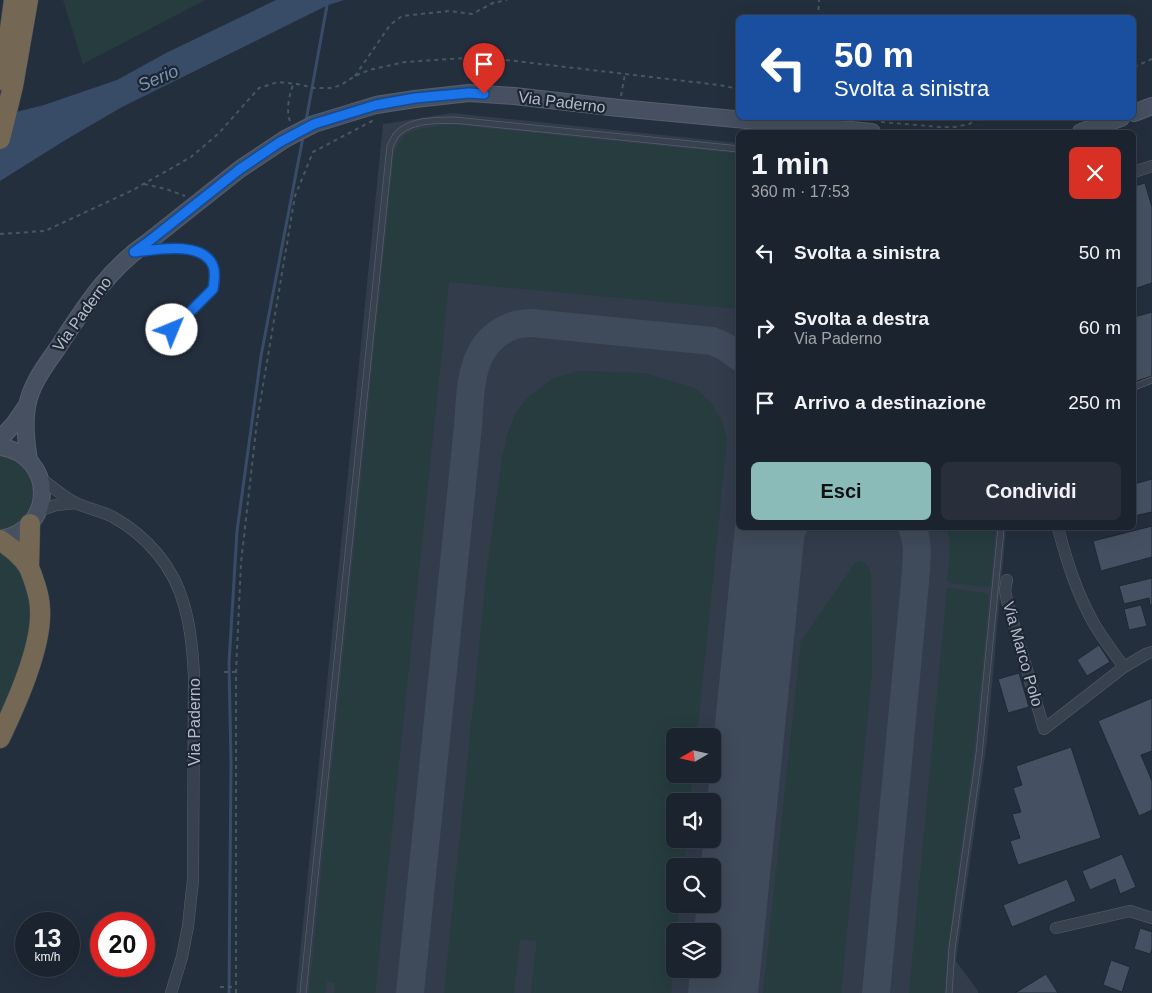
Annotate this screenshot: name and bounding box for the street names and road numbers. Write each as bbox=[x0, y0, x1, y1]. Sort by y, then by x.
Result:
street label: Via Paderno bbox=[517, 88, 607, 116]
street label: Via Paderno bbox=[49, 273, 115, 355]
street label: Via Marco Polo bbox=[1000, 600, 1046, 708]
street label: Via Paderno bbox=[186, 678, 203, 766]

